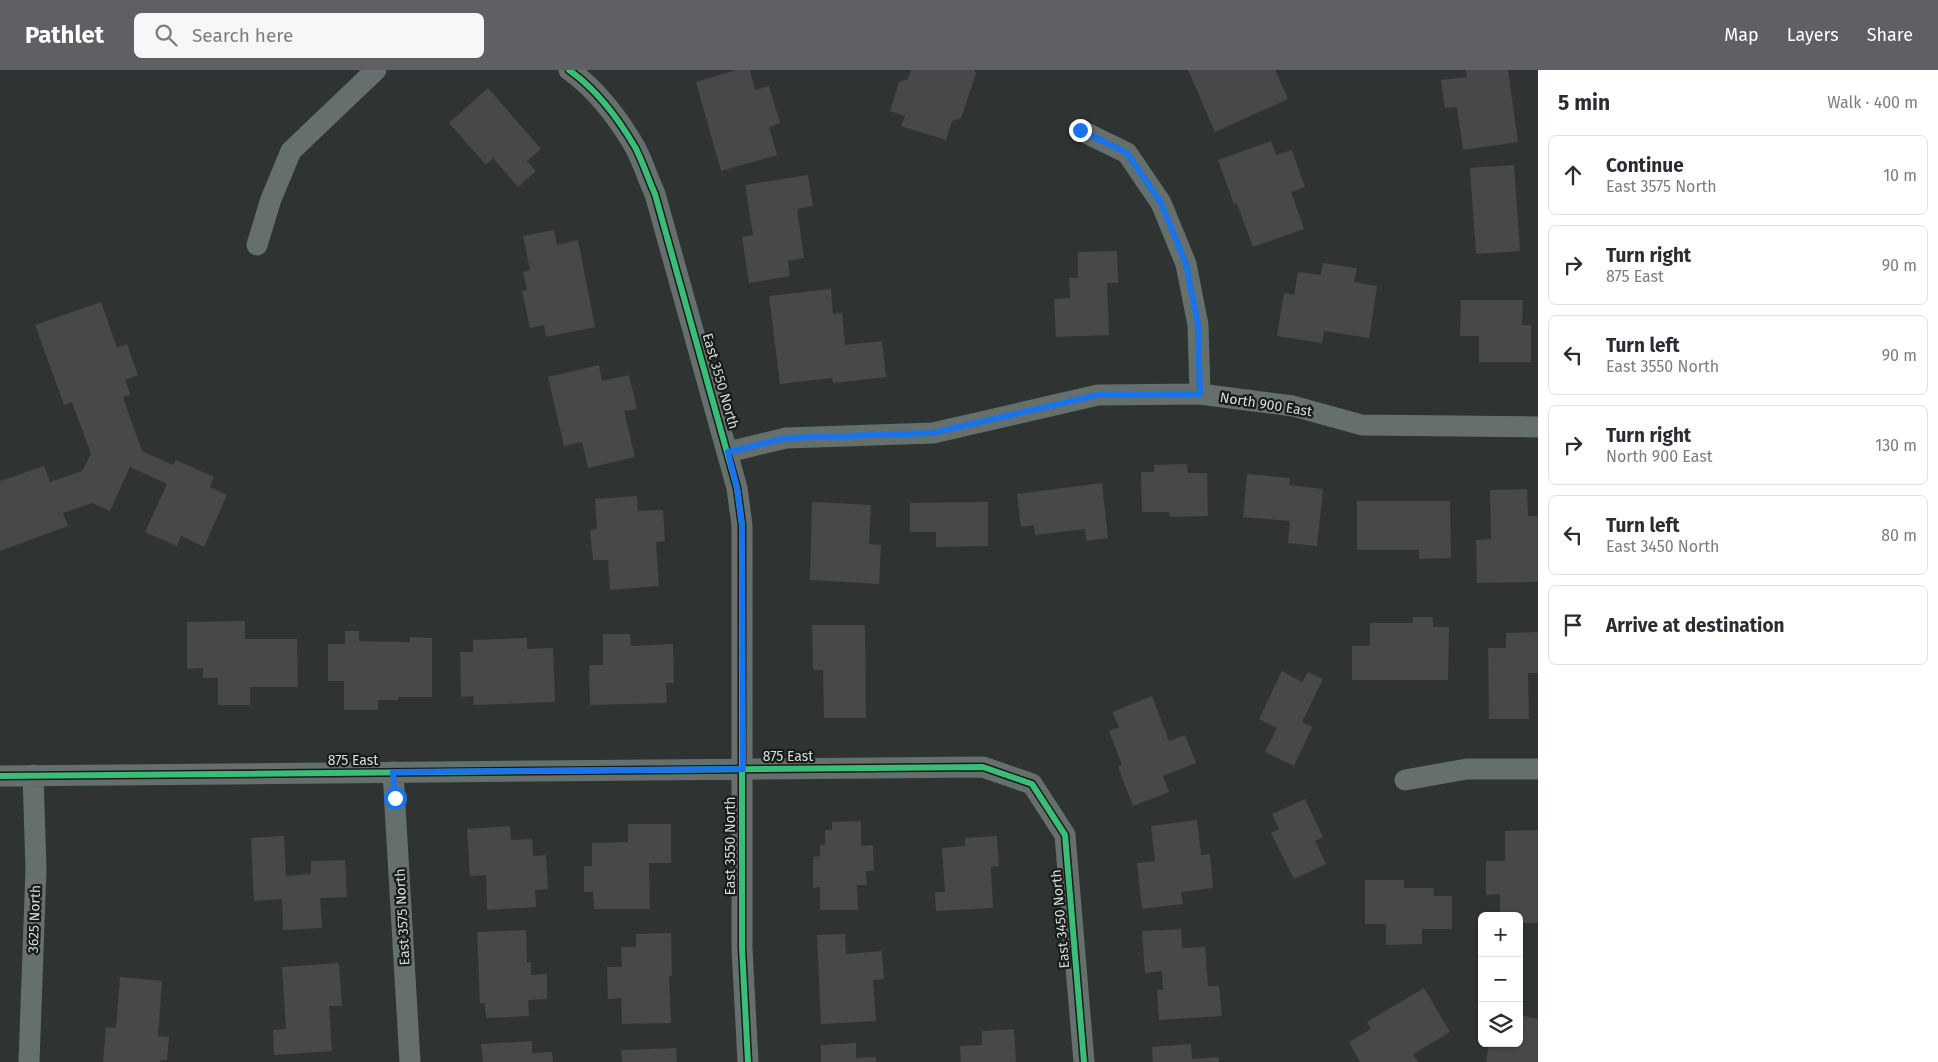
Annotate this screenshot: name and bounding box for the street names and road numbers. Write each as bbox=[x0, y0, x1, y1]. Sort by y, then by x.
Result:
street label: East 3550 North bbox=[699, 331, 742, 431]
street label: North 900 East bbox=[1219, 389, 1314, 420]
street label: 875 East bbox=[763, 748, 814, 765]
street label: 875 East bbox=[328, 752, 379, 769]
street label: East 3550 North bbox=[722, 797, 739, 895]
street label: East 3575 North bbox=[391, 868, 414, 966]
street label: East 3450 North bbox=[1048, 869, 1073, 969]
street label: 3625 North bbox=[25, 885, 44, 953]

